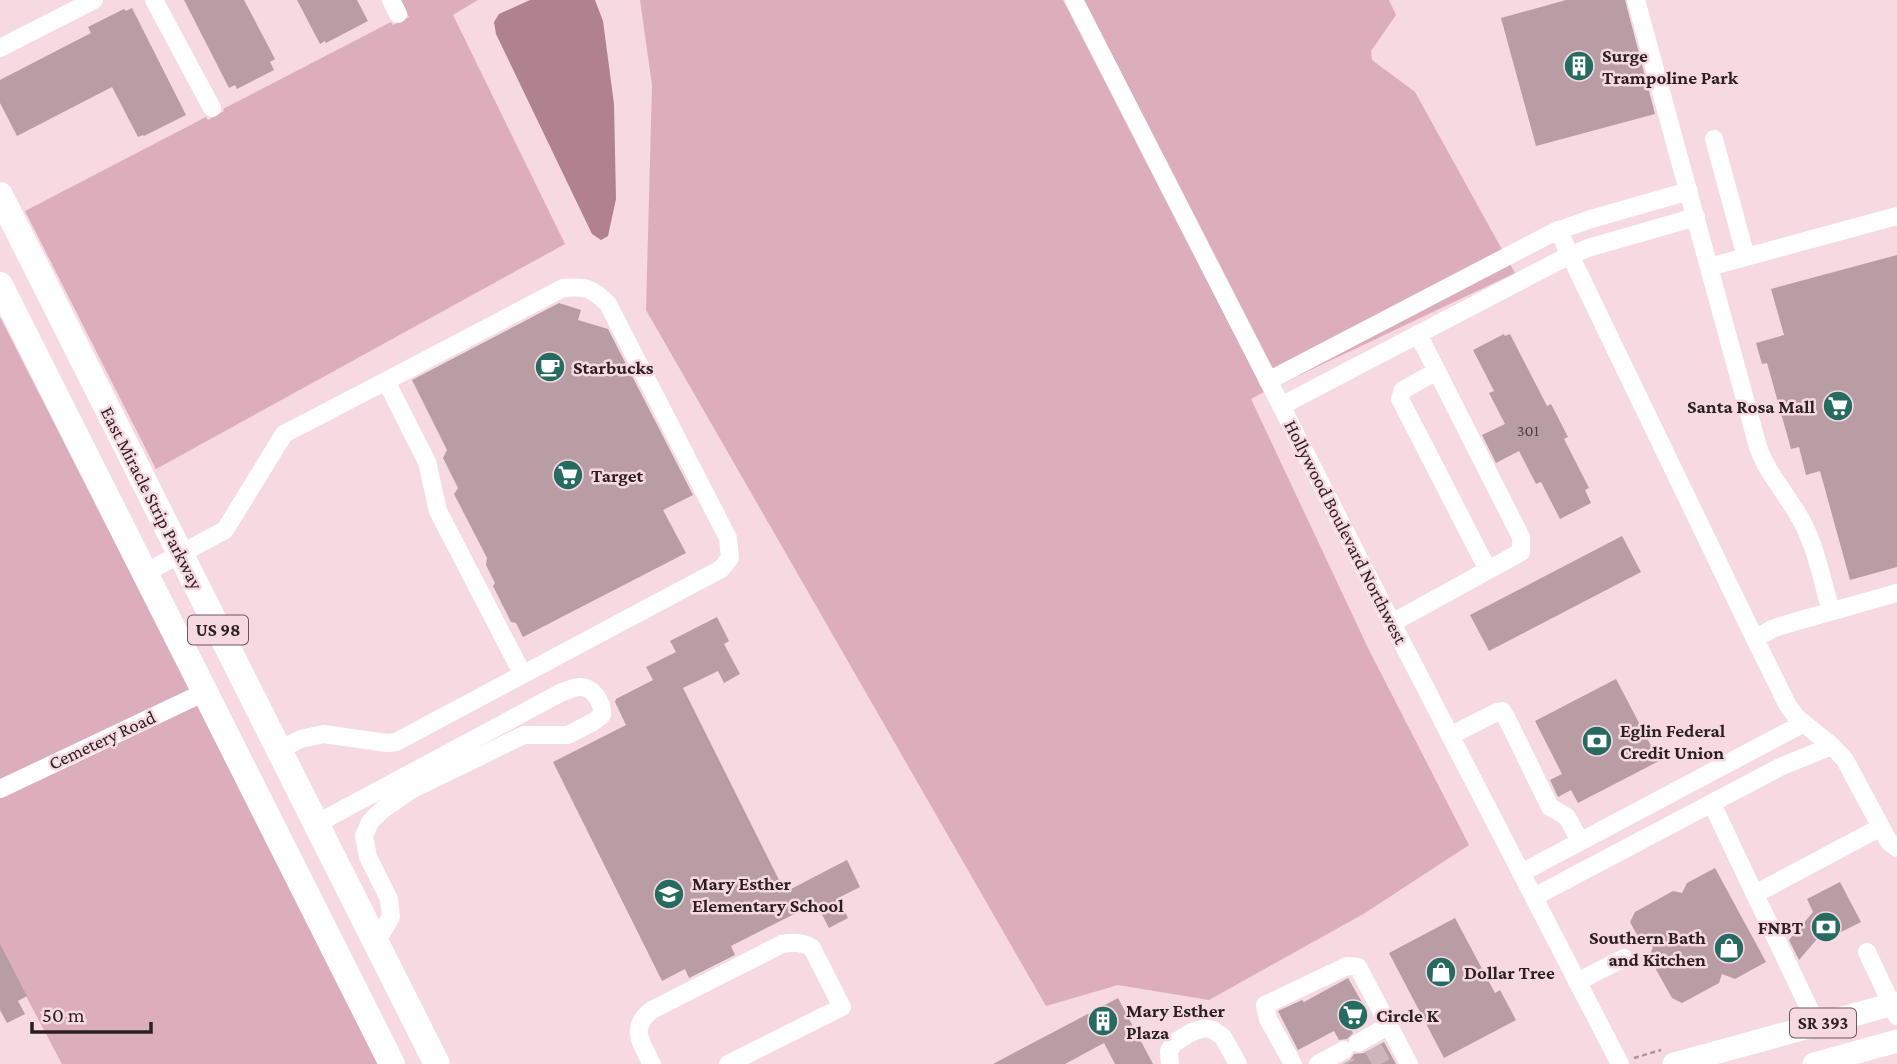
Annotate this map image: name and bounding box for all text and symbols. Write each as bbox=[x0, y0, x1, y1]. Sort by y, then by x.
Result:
place label: Surge Trampoline Park bbox=[1602, 45, 1739, 88]
building icon: Surge Trampoline Park bbox=[1562, 49, 1596, 83]
cafe icon: Starbucks bbox=[533, 350, 567, 384]
place label: Starbucks bbox=[573, 357, 654, 378]
supermarket icon: Santa Rosa Mall bbox=[1821, 389, 1855, 423]
place label: Santa Rosa Mall bbox=[1687, 396, 1815, 417]
street label: East Miracle Strip Parkway bbox=[97, 403, 207, 593]
street label: Hollywood Boulevard Northwest bbox=[1280, 417, 1412, 648]
house number: 301 bbox=[1517, 422, 1539, 439]
supermarket icon: Target bbox=[551, 458, 585, 492]
place label: Target bbox=[591, 465, 644, 486]
road number: US 98 bbox=[188, 616, 248, 644]
street label: Cemetery Road bbox=[45, 706, 159, 774]
place label: Eglin Federal Credit Union bbox=[1620, 720, 1726, 763]
bank icon: Eglin Federal Credit Union bbox=[1580, 724, 1614, 758]
place label: Mary Esther Elementary School bbox=[692, 873, 844, 916]
school or university icon: Mary Esther Elementary School bbox=[652, 877, 686, 911]
bank icon: FNBT bbox=[1809, 910, 1843, 944]
place label: FNBT bbox=[1758, 917, 1804, 938]
place label: Southern Bath and Kitchen bbox=[1589, 927, 1706, 970]
shop icon: Southern Bath and Kitchen bbox=[1712, 931, 1746, 965]
shop icon: Dollar Tree bbox=[1424, 955, 1458, 989]
place label: Dollar Tree bbox=[1464, 962, 1555, 983]
scale bar bbox=[32, 990, 150, 1034]
supermarket icon: Circle K bbox=[1336, 998, 1370, 1032]
place label: Mary Esther Plaza bbox=[1126, 1000, 1226, 1043]
text: 50 m bbox=[42, 1003, 85, 1027]
building icon: Mary Esther Plaza bbox=[1086, 1004, 1120, 1038]
place label: Circle K bbox=[1376, 1005, 1440, 1026]
road number: SR 393 bbox=[1790, 1008, 1856, 1038]

